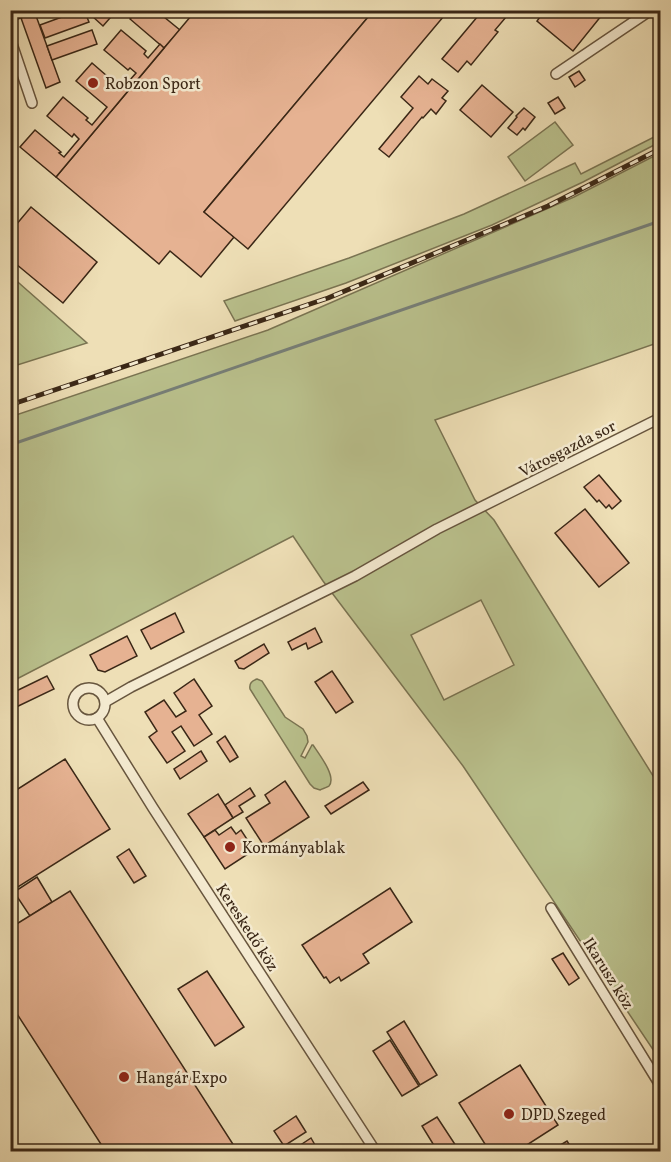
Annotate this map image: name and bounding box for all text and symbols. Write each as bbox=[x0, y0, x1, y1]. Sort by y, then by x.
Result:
place label: Robzon Sport bbox=[105, 74, 201, 96]
marker: Robzon Sport bbox=[86, 76, 100, 90]
street label: Városgazda sor bbox=[516, 416, 620, 484]
place label: Kormányablak bbox=[242, 838, 345, 860]
marker: Kormányablak bbox=[223, 840, 237, 854]
street label: Kereskedő köz bbox=[210, 880, 283, 976]
street label: Ikarusz köz bbox=[576, 934, 638, 1014]
place label: Hangár Expo bbox=[136, 1068, 227, 1090]
marker: Hangár Expo bbox=[117, 1070, 131, 1084]
place label: DPD Szeged bbox=[521, 1105, 606, 1127]
marker: DPD Szeged bbox=[502, 1107, 516, 1121]

